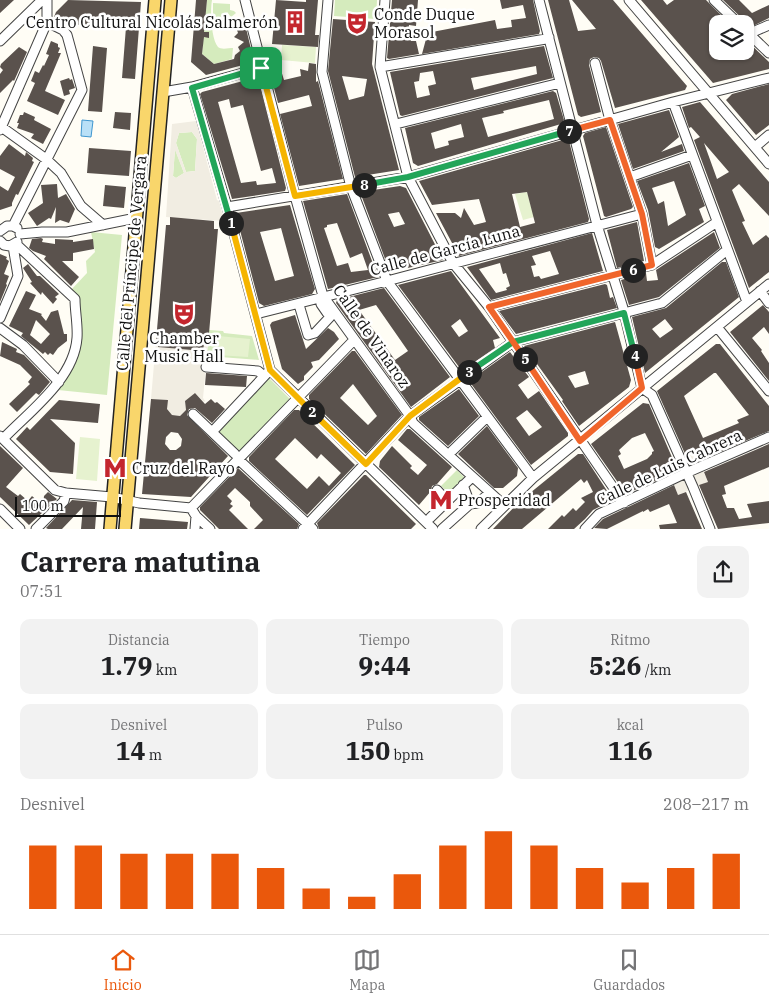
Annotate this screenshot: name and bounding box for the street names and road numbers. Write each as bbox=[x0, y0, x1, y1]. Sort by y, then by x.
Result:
street label: Calle del Príncipe de Vergara bbox=[112, 154, 150, 371]
street label: Calle de García Luna bbox=[368, 220, 522, 280]
street label: Calle de Vinaroz bbox=[329, 281, 415, 391]
street label: Calle de Luis Cabrera bbox=[593, 424, 745, 510]

